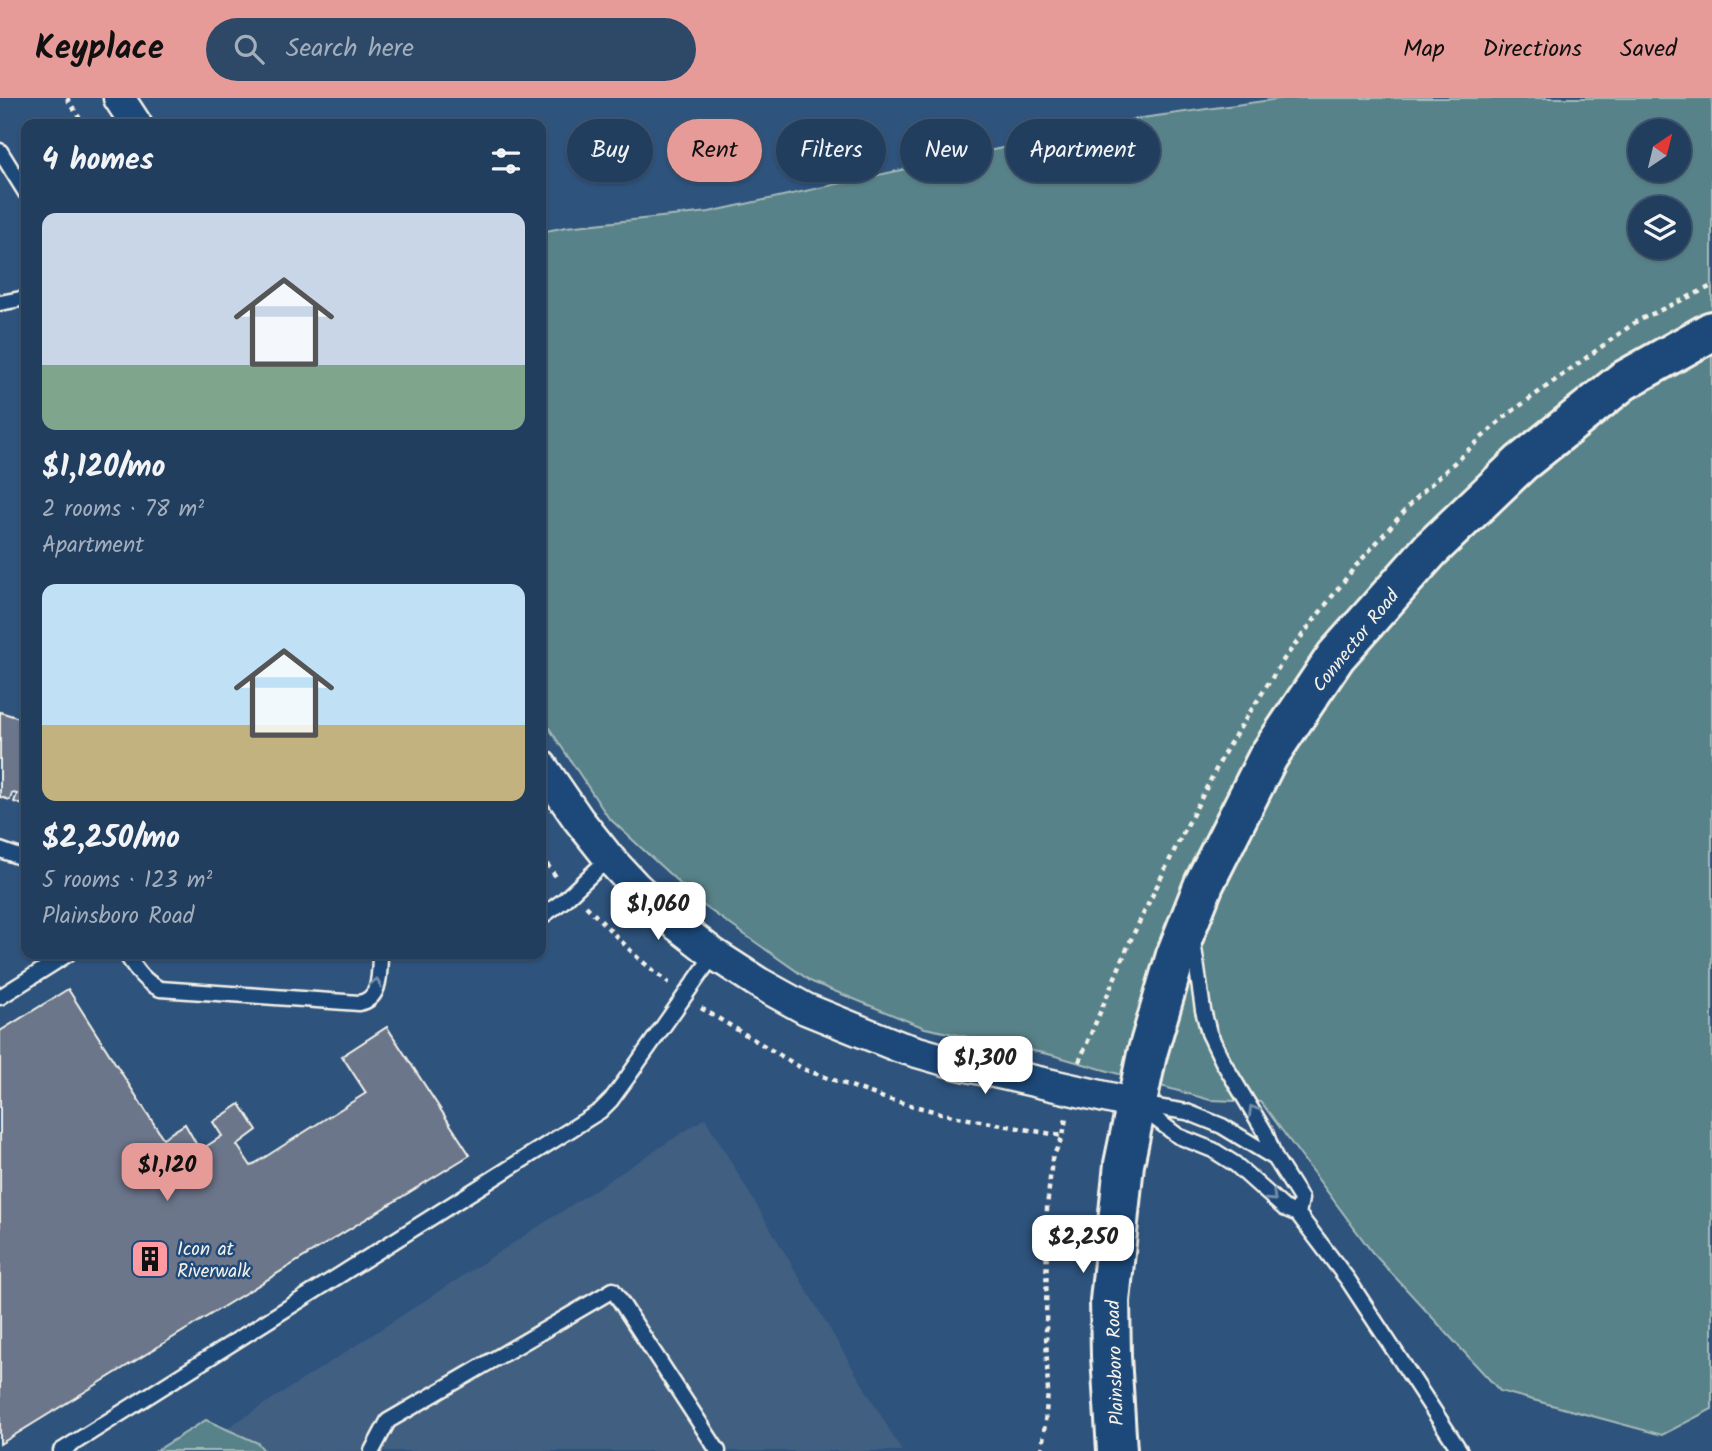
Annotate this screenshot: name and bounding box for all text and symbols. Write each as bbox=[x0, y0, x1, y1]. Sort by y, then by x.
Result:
search box bbox=[206, 18, 696, 81]
text: Keyplace bbox=[35, 23, 164, 76]
text: Search here bbox=[286, 28, 414, 70]
icon: search bbox=[230, 30, 268, 68]
text: Map bbox=[1403, 30, 1445, 69]
text: Directions bbox=[1483, 30, 1582, 69]
text: Saved bbox=[1620, 30, 1677, 69]
chip: Buy bbox=[567, 119, 653, 182]
chip: Rent bbox=[667, 119, 762, 182]
chip: Filters bbox=[776, 119, 886, 182]
chip: New bbox=[900, 119, 992, 182]
chip: Apartment bbox=[1006, 119, 1160, 182]
north arrow bbox=[1628, 119, 1690, 182]
map controls bbox=[1628, 119, 1691, 259]
text: 4 homes bbox=[42, 137, 154, 185]
icon: filters bbox=[487, 142, 525, 180]
button: layers bbox=[1628, 196, 1691, 259]
icon: home bbox=[221, 259, 347, 385]
text: $1,120/mo bbox=[42, 444, 165, 492]
text: 2 rooms · 78 m² bbox=[42, 492, 204, 528]
text: Apartment bbox=[42, 528, 144, 564]
street label: Connector Road bbox=[1305, 583, 1408, 699]
icon: home bbox=[221, 630, 347, 756]
text: $2,250/mo bbox=[42, 815, 180, 863]
text: 5 rooms · 123 m² bbox=[42, 863, 212, 899]
pin: $1,060 bbox=[601, 882, 715, 942]
text: $1,060 bbox=[627, 887, 689, 923]
text: Plainsboro Road bbox=[42, 899, 194, 935]
one-way arrow bbox=[368, 977, 382, 989]
pin: $1,300 bbox=[928, 1037, 1042, 1096]
text: $1,300 bbox=[954, 1041, 1016, 1077]
one-way arrow bbox=[1248, 1105, 1261, 1118]
pin: $1,120 bbox=[110, 1144, 224, 1203]
text: $1,120 bbox=[138, 1148, 196, 1184]
one-way arrow bbox=[1264, 1189, 1277, 1201]
pin: $2,250 bbox=[1026, 1216, 1140, 1275]
text: $2,250 bbox=[1048, 1220, 1118, 1256]
place label: Icon at Riverwalk bbox=[177, 1235, 251, 1287]
building icon: Icon at Riverwalk bbox=[129, 1238, 171, 1280]
street label: Plainsboro Road bbox=[1099, 1299, 1133, 1426]

